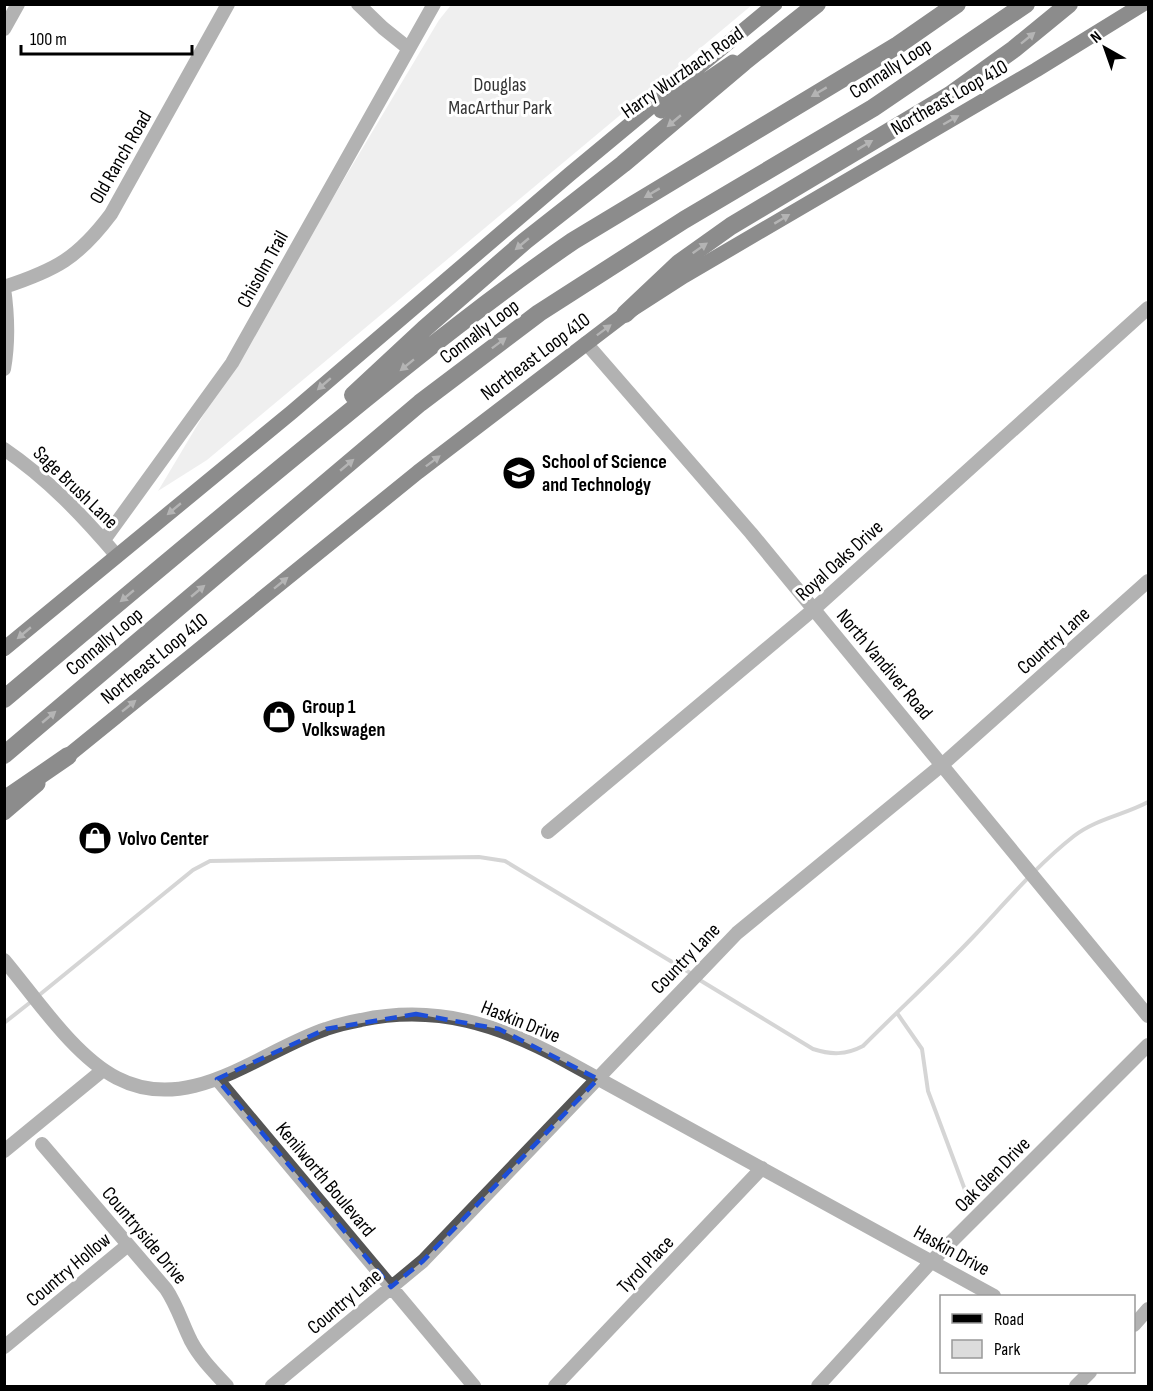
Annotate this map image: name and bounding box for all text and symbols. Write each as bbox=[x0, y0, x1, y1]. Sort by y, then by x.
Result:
scale bar bbox=[21, 18, 192, 56]
north arrow bbox=[1075, 18, 1135, 78]
street label: Harry Wurzbach Road bbox=[617, 22, 748, 124]
text: N bbox=[1087, 28, 1106, 48]
text: 100 m bbox=[30, 29, 67, 50]
one-way arrow bbox=[1020, 31, 1036, 44]
street label: Connally Loop bbox=[845, 33, 936, 104]
street label: Northeast Loop 410 bbox=[887, 55, 1012, 141]
park label: Douglas MacArthur Park bbox=[448, 73, 552, 120]
one-way arrow bbox=[811, 87, 827, 98]
street label: Old Ranch Road bbox=[85, 107, 157, 208]
one-way arrow bbox=[667, 114, 682, 127]
one-way arrow bbox=[943, 115, 960, 125]
one-way arrow bbox=[857, 139, 874, 150]
one-way arrow bbox=[644, 188, 660, 199]
one-way arrow bbox=[774, 213, 790, 224]
street label: Chisolm Trail bbox=[232, 227, 294, 312]
one-way arrow bbox=[515, 237, 530, 249]
one-way arrow bbox=[692, 242, 708, 254]
street label: Connally Loop bbox=[435, 294, 524, 369]
street label: Northeast Loop 410 bbox=[476, 308, 595, 406]
one-way arrow bbox=[597, 324, 612, 336]
one-way arrow bbox=[492, 338, 507, 350]
one-way arrow bbox=[399, 359, 415, 372]
one-way arrow bbox=[316, 378, 332, 391]
street label: Sage Brush Lane bbox=[28, 441, 123, 534]
place label: School of Science and Technology bbox=[542, 450, 667, 497]
one-way arrow bbox=[425, 455, 440, 467]
school or university icon: School of Science and Technology bbox=[501, 455, 537, 491]
one-way arrow bbox=[339, 459, 354, 472]
one-way arrow bbox=[166, 503, 182, 516]
street label: Royal Oaks Drive bbox=[791, 515, 888, 606]
one-way arrow bbox=[273, 577, 288, 589]
one-way arrow bbox=[190, 585, 205, 598]
one-way arrow bbox=[120, 589, 135, 602]
street label: Country Lane bbox=[1012, 602, 1095, 680]
street label: Connally Loop bbox=[61, 603, 148, 681]
street label: North Vandiver Road bbox=[831, 604, 937, 725]
street label: Northeast Loop 410 bbox=[96, 608, 213, 709]
one-way arrow bbox=[16, 627, 32, 640]
place label: Group 1 Volkswagen bbox=[302, 695, 385, 742]
one-way arrow bbox=[121, 699, 137, 712]
shop icon: Group 1 Volkswagen bbox=[261, 699, 297, 735]
one-way arrow bbox=[41, 711, 56, 724]
shop icon: Volvo Center bbox=[77, 820, 113, 856]
place label: Volvo Center bbox=[118, 827, 209, 851]
street label: Country Lane bbox=[646, 918, 725, 999]
street label: Haskin Drive bbox=[478, 995, 564, 1049]
street label: Kenilworth Boulevard bbox=[270, 1118, 380, 1242]
street label: Oak Glen Drive bbox=[950, 1132, 1035, 1217]
street label: Countryside Drive bbox=[96, 1182, 192, 1289]
street label: Haskin Drive bbox=[909, 1220, 994, 1282]
street label: Country Hollow bbox=[21, 1227, 116, 1312]
street label: Tyrol Place bbox=[612, 1231, 679, 1299]
street label: Country Lane bbox=[303, 1264, 387, 1340]
legend bbox=[940, 1295, 1135, 1373]
text: Road bbox=[994, 1309, 1024, 1330]
text: Park bbox=[994, 1339, 1020, 1360]

